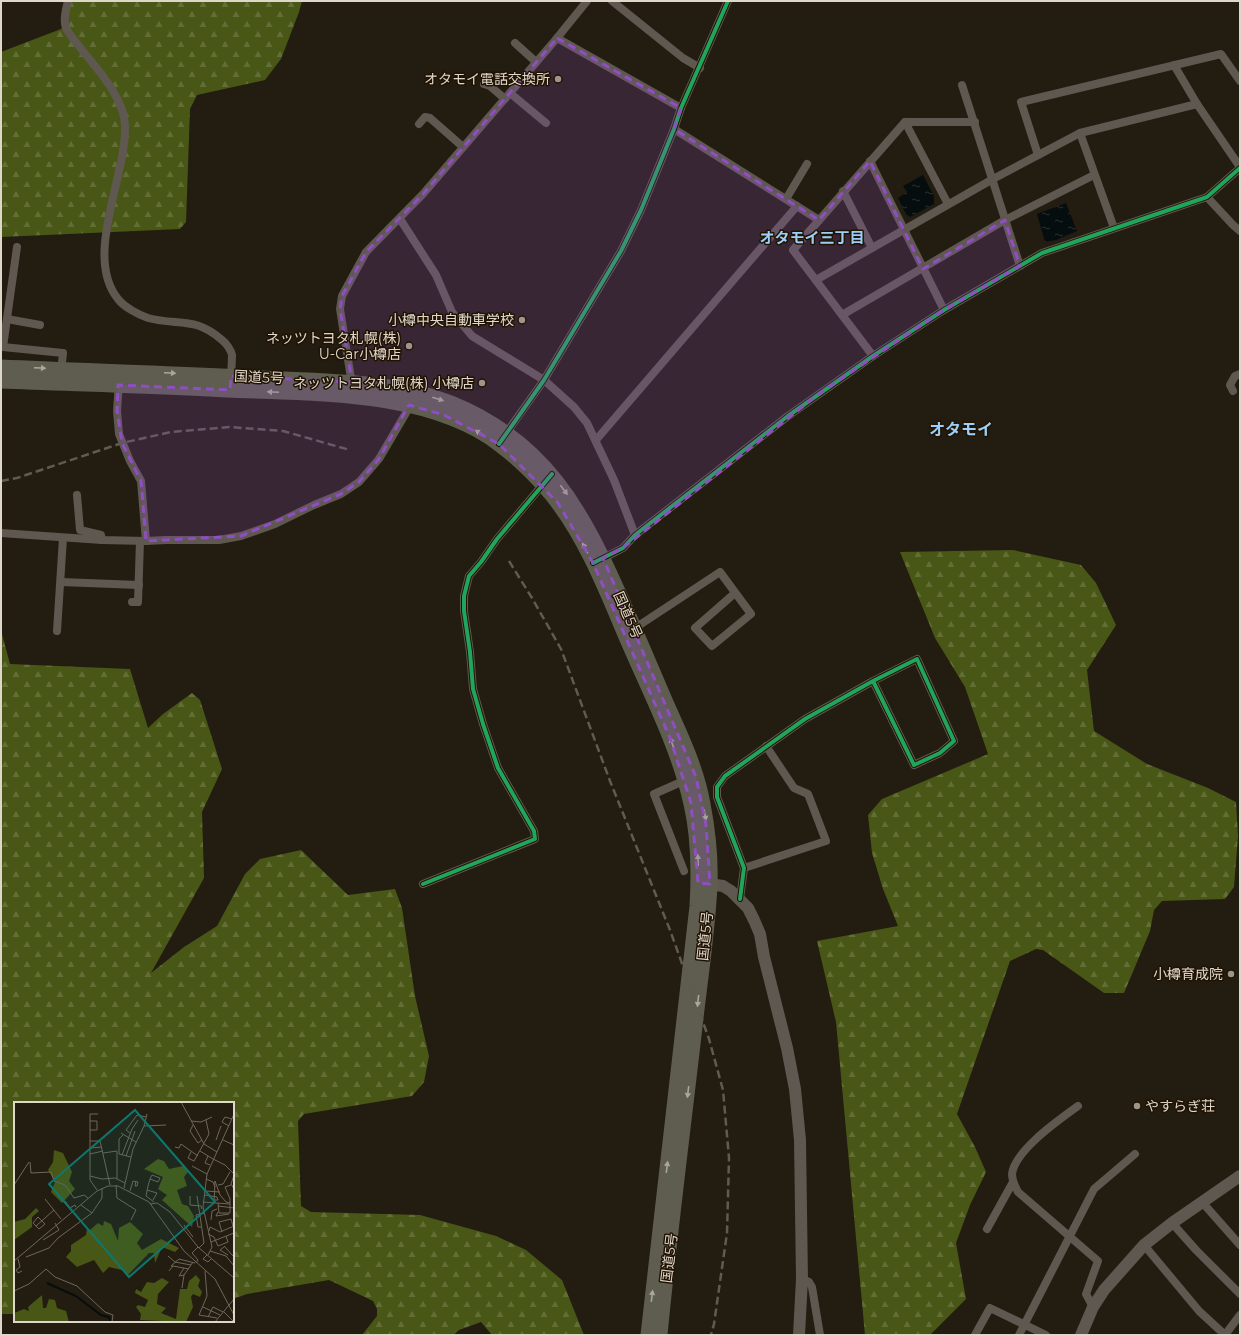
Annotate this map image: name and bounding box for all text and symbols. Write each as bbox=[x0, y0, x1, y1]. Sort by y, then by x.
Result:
place label: オタモイ電話交換所 bbox=[424, 70, 550, 88]
marker: オタモイ電話交換所 bbox=[553, 74, 563, 84]
district label: オタモイ三丁目 bbox=[759, 228, 865, 247]
place label: 小樽中央自動車学校 bbox=[388, 311, 514, 329]
marker: 小樽中央自動車学校 bbox=[517, 315, 527, 325]
place label: ネッツトヨタ札幌(株) U-Car小樽店 bbox=[266, 329, 401, 363]
marker: ネッツトヨタ札幌(株) U-Car小樽店 bbox=[404, 341, 414, 351]
one-way arrow bbox=[34, 365, 46, 372]
street label: 国道5号 bbox=[234, 367, 284, 387]
one-way arrow bbox=[164, 370, 176, 377]
place label: ネッツトヨタ札幌(株) 小樽店 bbox=[293, 374, 474, 392]
marker: ネッツトヨタ札幌(株) 小樽店 bbox=[477, 378, 487, 388]
one-way arrow bbox=[266, 389, 279, 395]
one-way arrow bbox=[432, 396, 444, 402]
district label: オタモイ bbox=[929, 420, 993, 439]
one-way arrow bbox=[474, 429, 486, 436]
one-way arrow bbox=[560, 484, 568, 495]
one-way arrow bbox=[582, 542, 588, 554]
street label: 国道5号 bbox=[610, 589, 646, 641]
one-way arrow bbox=[668, 737, 674, 749]
one-way arrow bbox=[702, 809, 708, 821]
one-way arrow bbox=[695, 854, 702, 866]
street label: 国道5号 bbox=[693, 910, 717, 962]
place label: 小樽育成院 bbox=[1153, 965, 1223, 983]
marker: 小樽育成院 bbox=[1226, 969, 1236, 979]
one-way arrow bbox=[695, 995, 701, 1007]
one-way arrow bbox=[684, 1086, 691, 1099]
place label: やすらぎ荘 bbox=[1145, 1097, 1215, 1115]
marker: やすらぎ荘 bbox=[1132, 1101, 1142, 1111]
inset map bbox=[14, 1102, 234, 1322]
one-way arrow bbox=[664, 1161, 671, 1173]
street label: 国道5号 bbox=[657, 1232, 681, 1284]
one-way arrow bbox=[649, 1290, 655, 1302]

